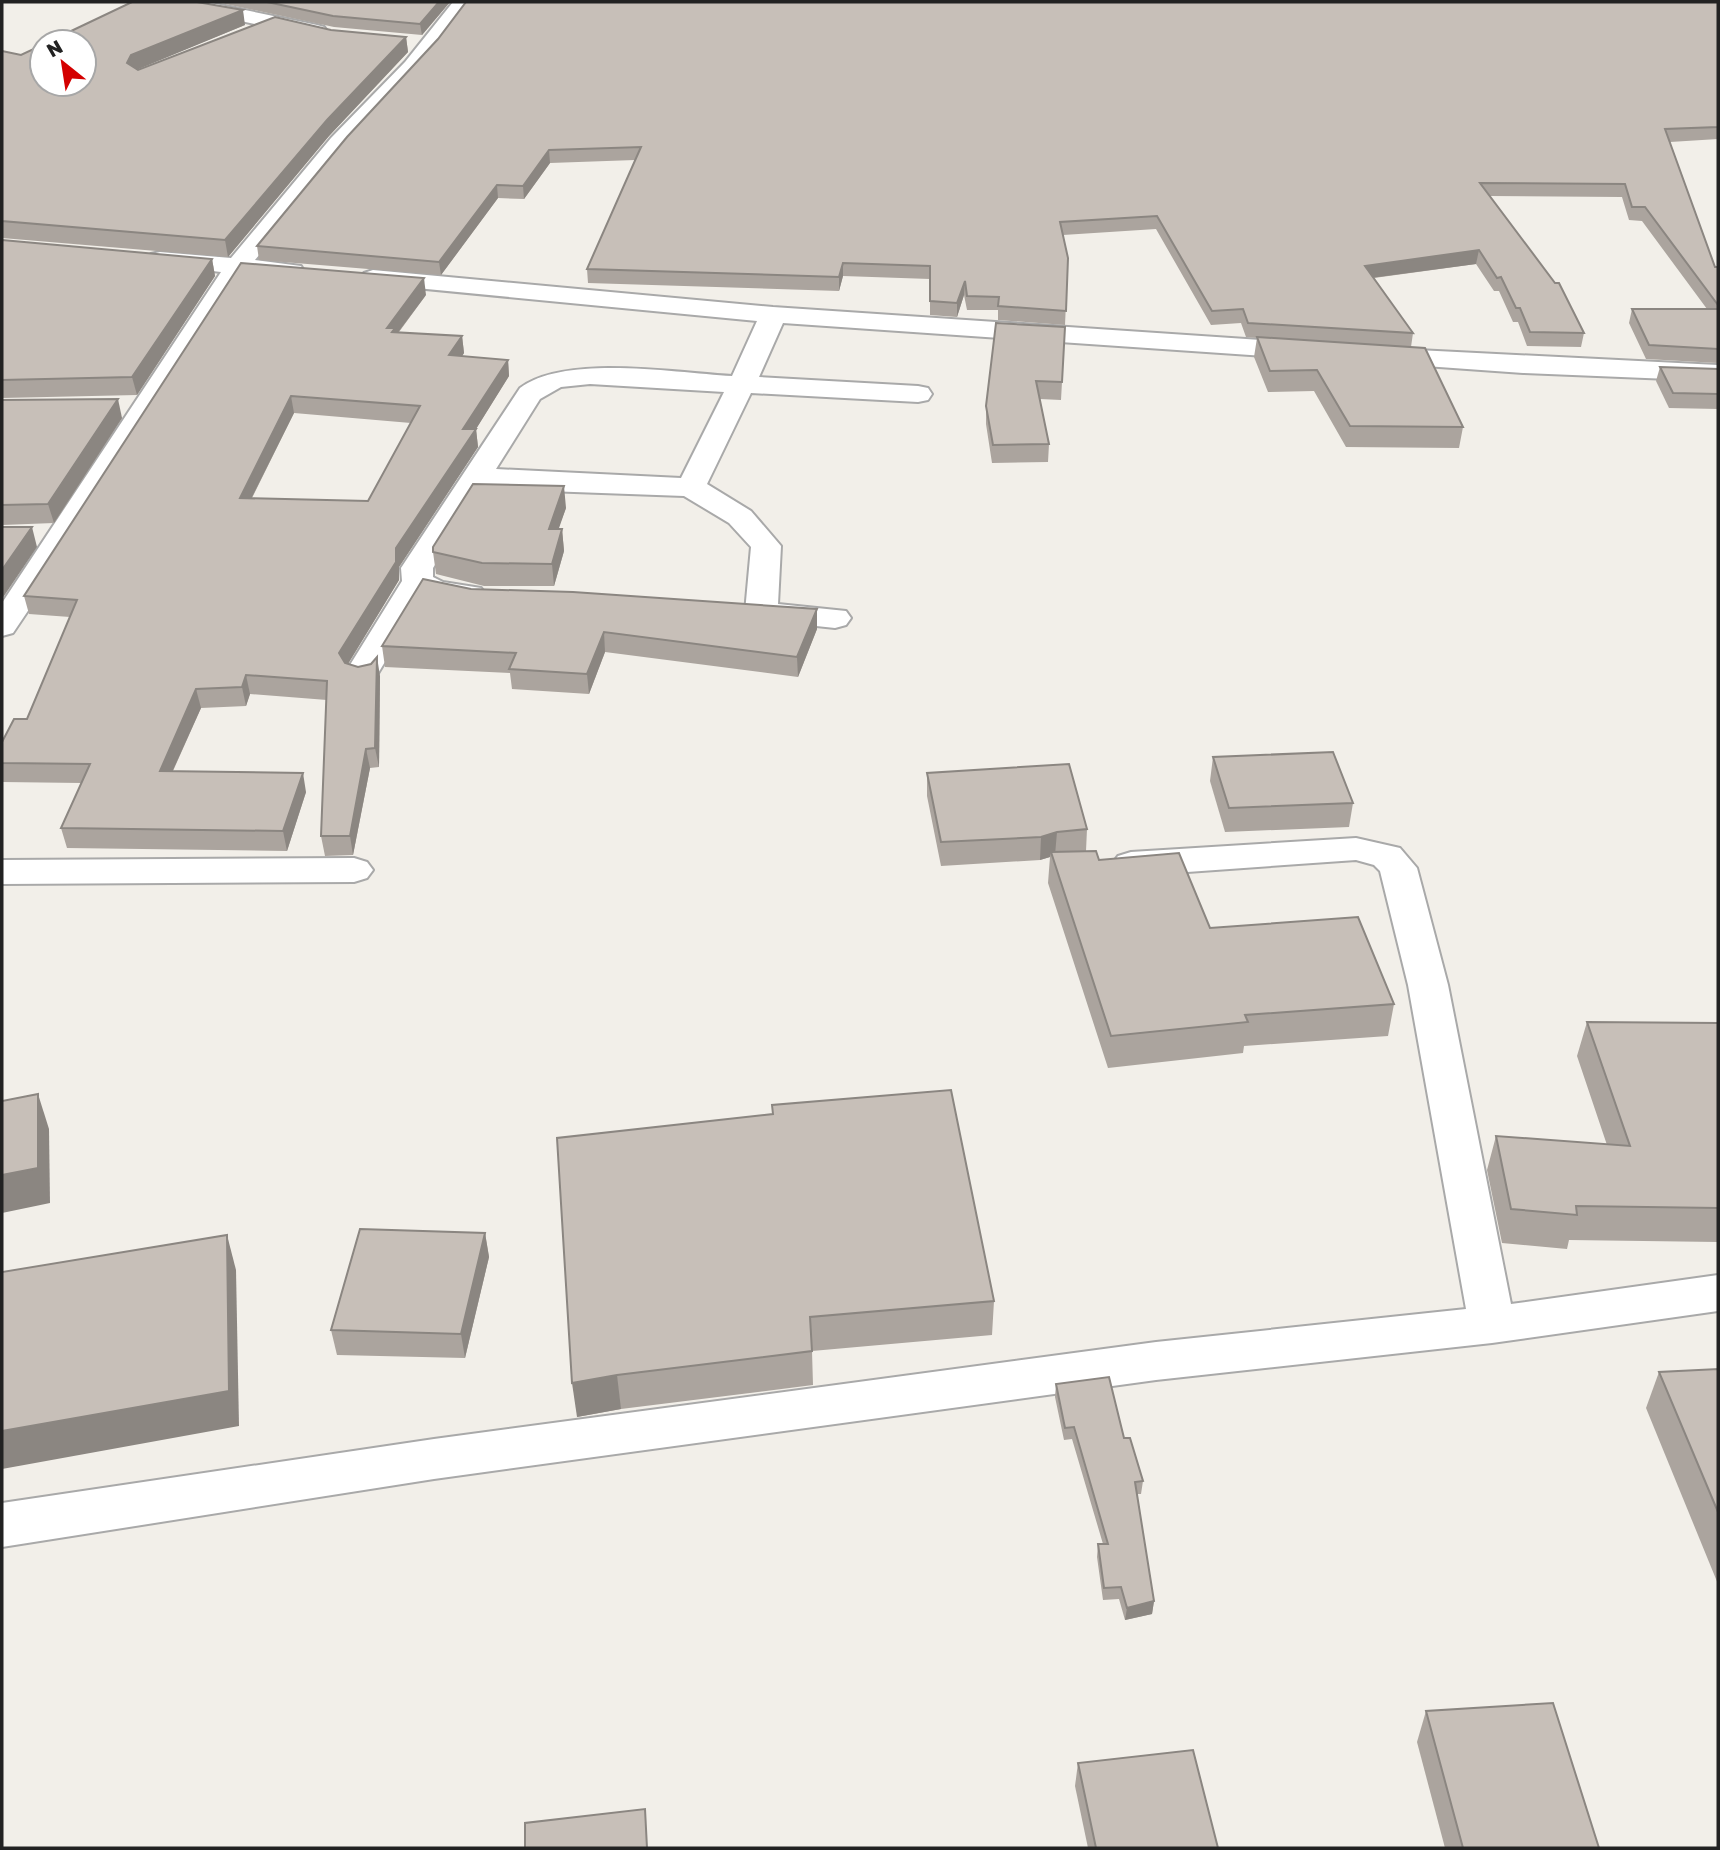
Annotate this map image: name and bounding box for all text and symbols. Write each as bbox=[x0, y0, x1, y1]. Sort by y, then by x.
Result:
north arrow bbox=[28, 28, 98, 98]
text: N bbox=[42, 34, 66, 61]

